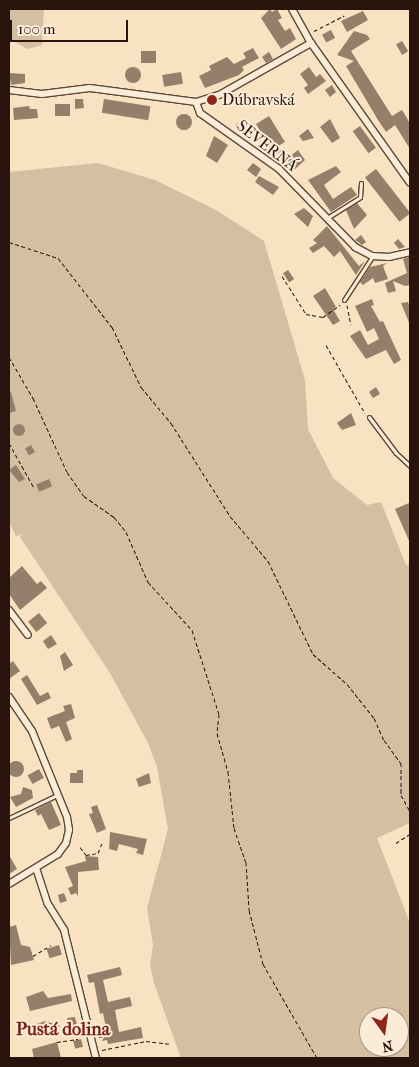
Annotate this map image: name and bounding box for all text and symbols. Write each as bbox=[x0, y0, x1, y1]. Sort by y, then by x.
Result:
scale bar bbox=[12, 10, 130, 42]
text: 100 m bbox=[18, 20, 56, 38]
place label: Dúbravská bbox=[222, 90, 295, 110]
marker: Dúbravská bbox=[206, 94, 218, 106]
street label: SEVERNÁ bbox=[233, 116, 301, 176]
north arrow bbox=[359, 1007, 409, 1057]
district label: Pustá dolina bbox=[16, 1019, 110, 1041]
text: N bbox=[380, 1037, 395, 1056]

